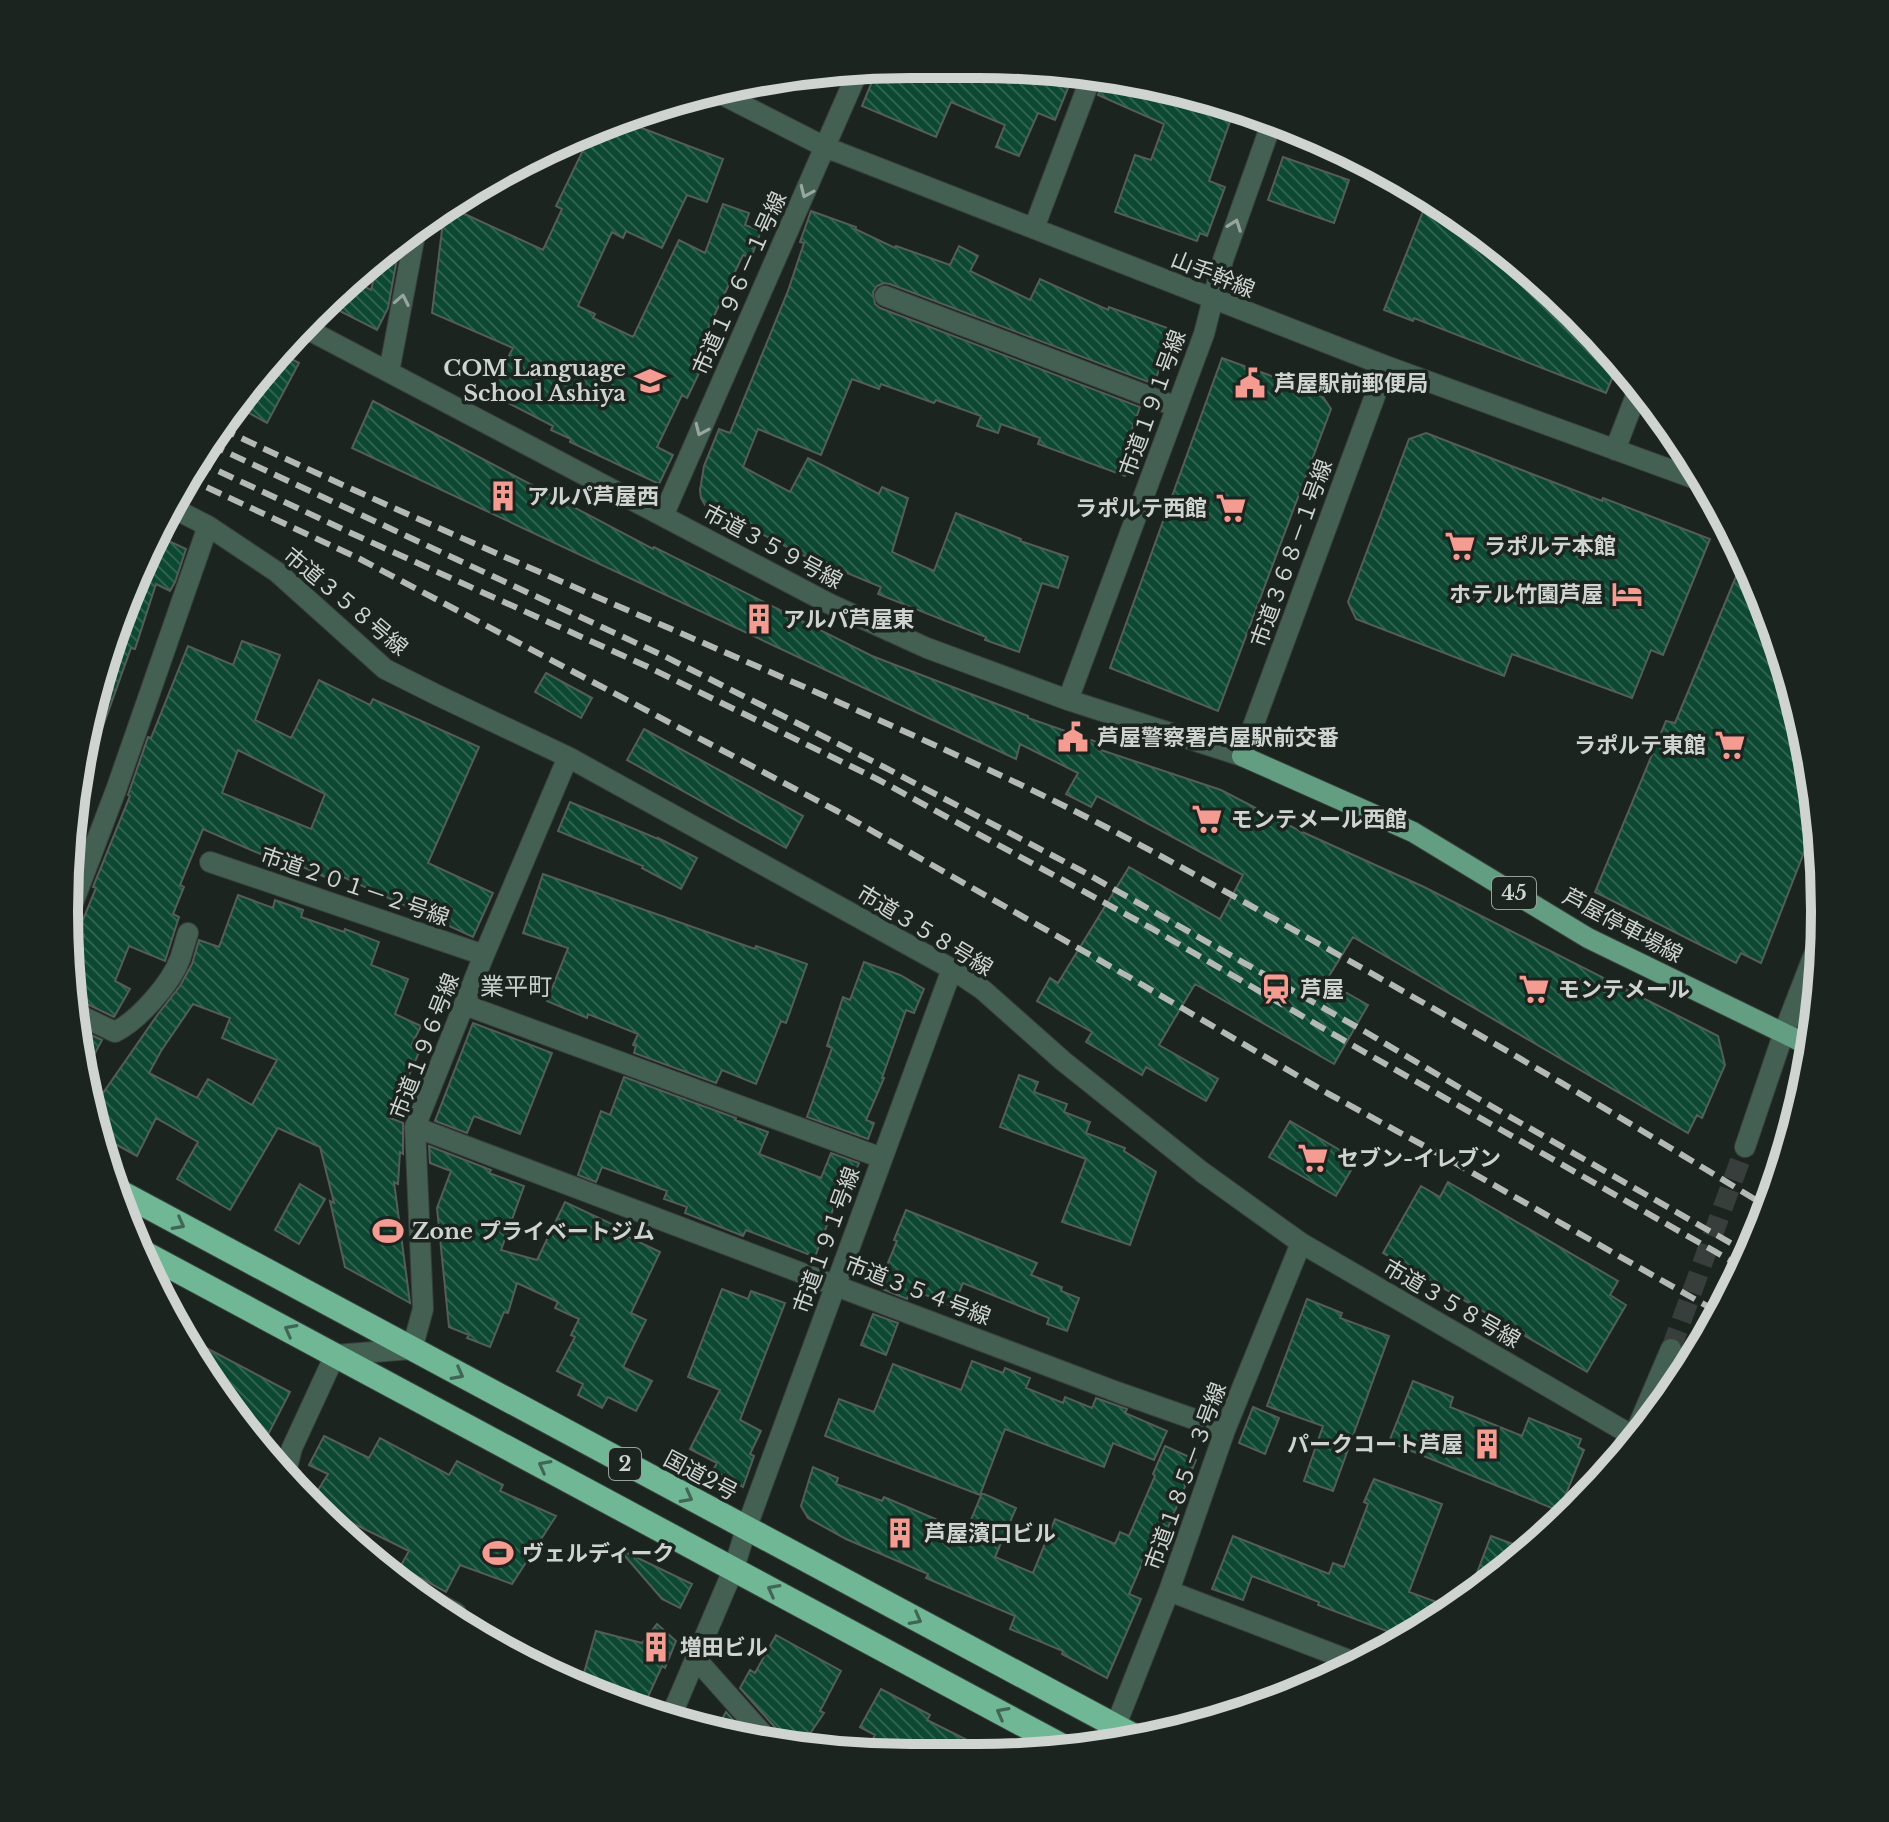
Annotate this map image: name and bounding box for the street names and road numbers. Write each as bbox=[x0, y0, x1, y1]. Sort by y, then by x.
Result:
street label: 市道１９６－１号線 bbox=[687, 187, 792, 379]
street label: 山手幹線 bbox=[1167, 245, 1259, 303]
street label: 市道１９１号線 bbox=[1113, 326, 1191, 480]
street label: 市道３６８－１号線 bbox=[1245, 456, 1338, 651]
street label: 市道３５９号線 bbox=[698, 498, 847, 595]
street label: 市道３５８号線 bbox=[278, 542, 413, 661]
street label: 市道２０１－２号線 bbox=[257, 841, 453, 931]
road number: 45 bbox=[1492, 877, 1536, 909]
street label: 市道３５８号線 bbox=[852, 879, 998, 982]
street label: 芦屋停車場線 bbox=[1558, 883, 1687, 968]
street label: 市道１９６号線 bbox=[384, 969, 465, 1123]
street label: 市道１９１号線 bbox=[787, 1163, 865, 1317]
street label: 市道３５４号線 bbox=[841, 1250, 995, 1331]
street label: 市道３５８号線 bbox=[1378, 1253, 1525, 1354]
street label: 市道１８５－３号線 bbox=[1139, 1379, 1232, 1574]
street label: 国道2号 bbox=[659, 1445, 742, 1506]
road number: 2 bbox=[609, 1448, 641, 1480]

